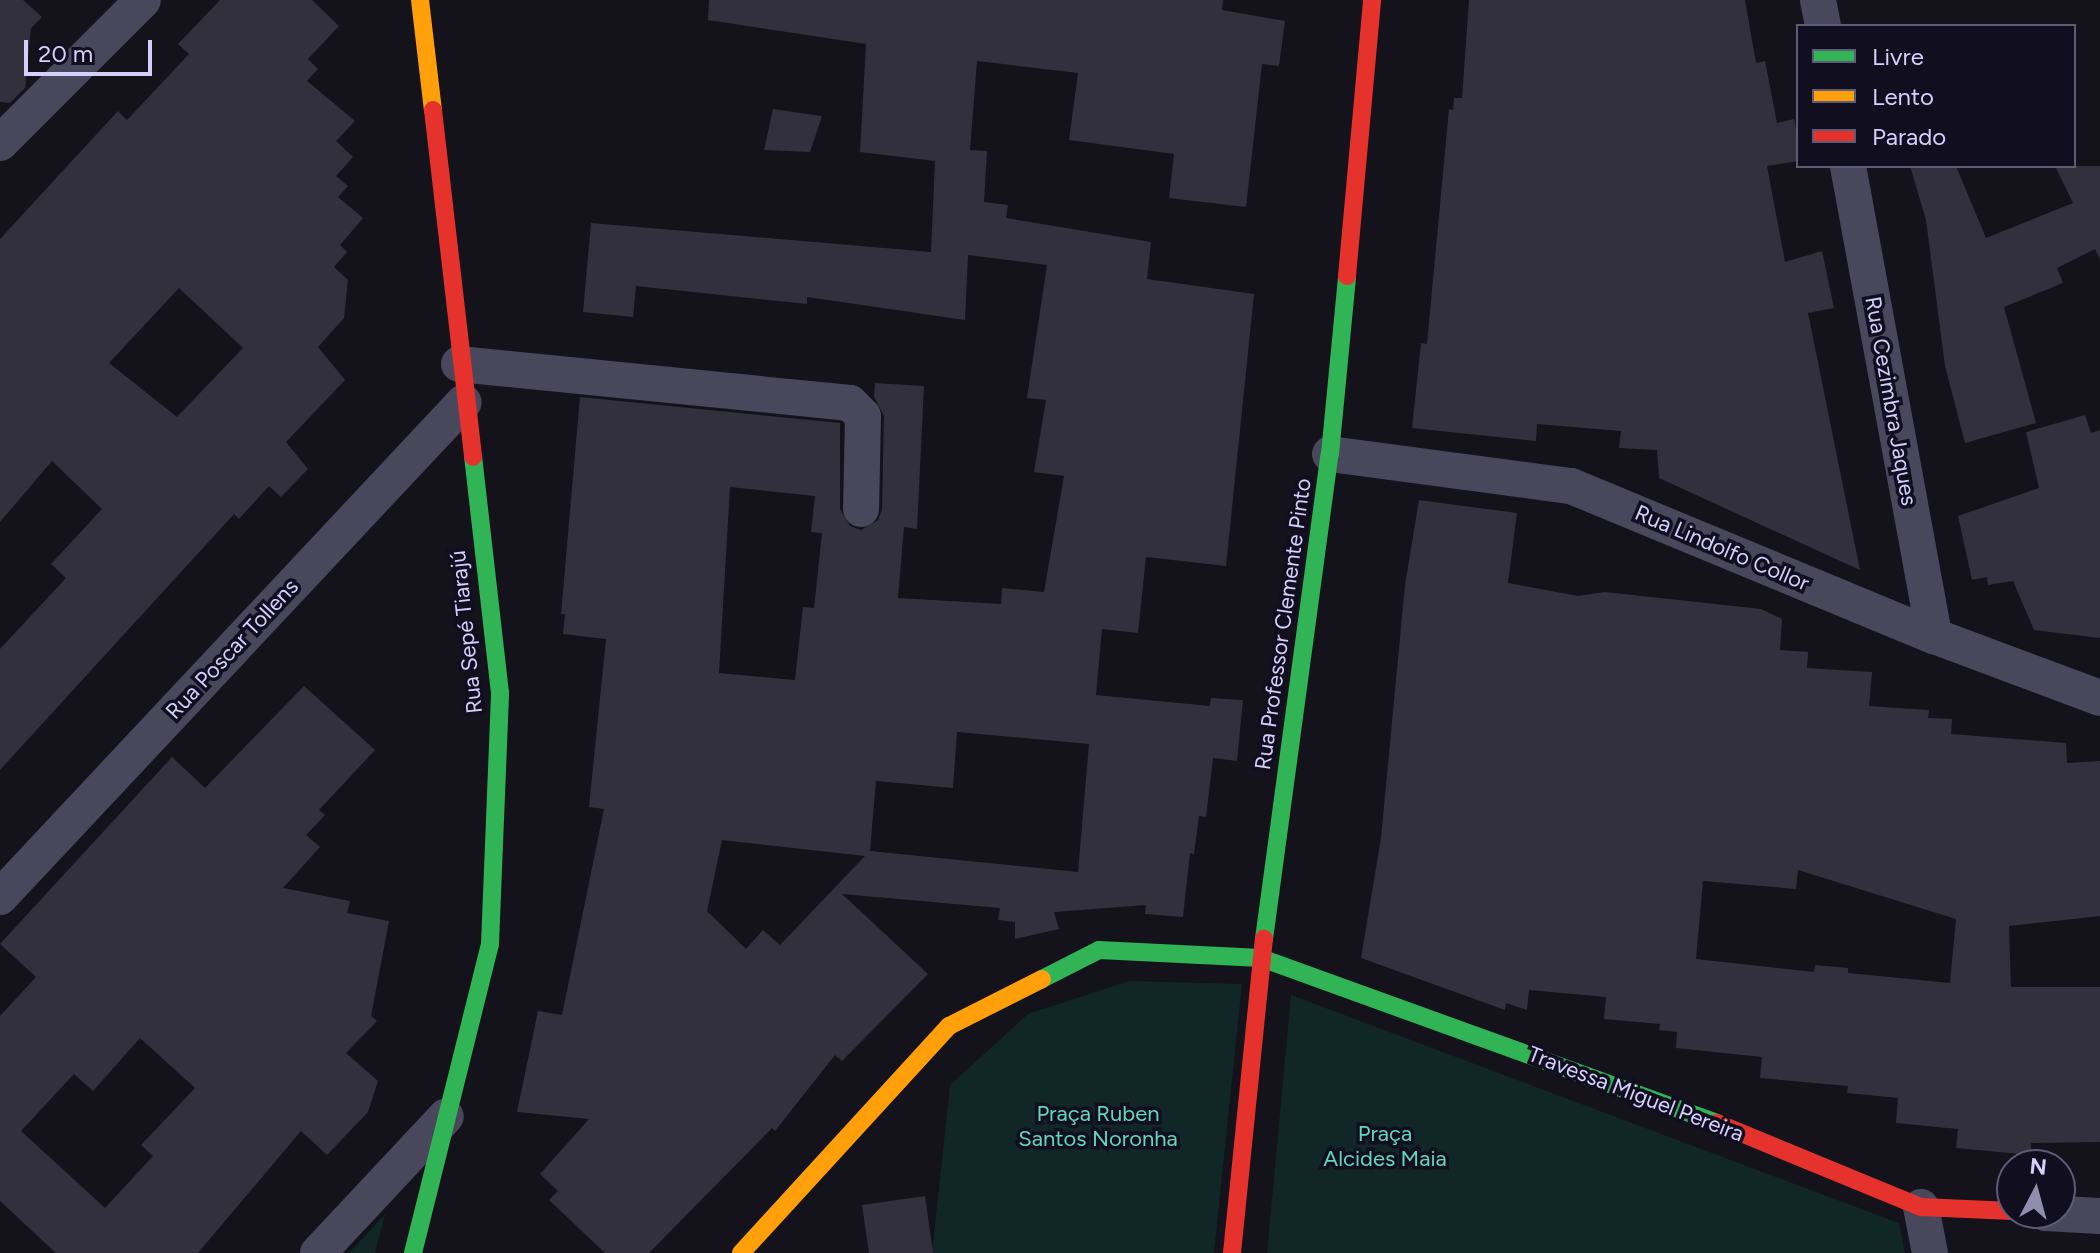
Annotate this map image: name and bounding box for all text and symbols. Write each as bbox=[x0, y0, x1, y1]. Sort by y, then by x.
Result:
scale bar bbox=[28, 24, 156, 74]
legend bbox=[1796, 24, 2076, 168]
text: 20 m bbox=[38, 39, 93, 68]
text: Livre bbox=[1872, 42, 1924, 71]
text: Lento bbox=[1872, 82, 1934, 111]
text: Parado bbox=[1872, 122, 1946, 151]
street label: Rua Cezimbra Jaques bbox=[1860, 294, 1922, 508]
street label: Rua Professor Clemente Pinto bbox=[1249, 476, 1317, 772]
street label: Rua Lindolfo Collor bbox=[1631, 499, 1813, 597]
street label: Rua Sepé Tiarajú bbox=[444, 549, 488, 715]
street label: Rua Poscar Tollens bbox=[160, 573, 304, 725]
street label: Travessa Miguel Pereira bbox=[1524, 1041, 1748, 1147]
park label: Praça Ruben Santos Noronha bbox=[1018, 1100, 1178, 1152]
park label: Praça Alcides Maia bbox=[1323, 1120, 1447, 1172]
north arrow bbox=[1996, 1149, 2076, 1229]
text: N bbox=[2028, 1152, 2048, 1181]

